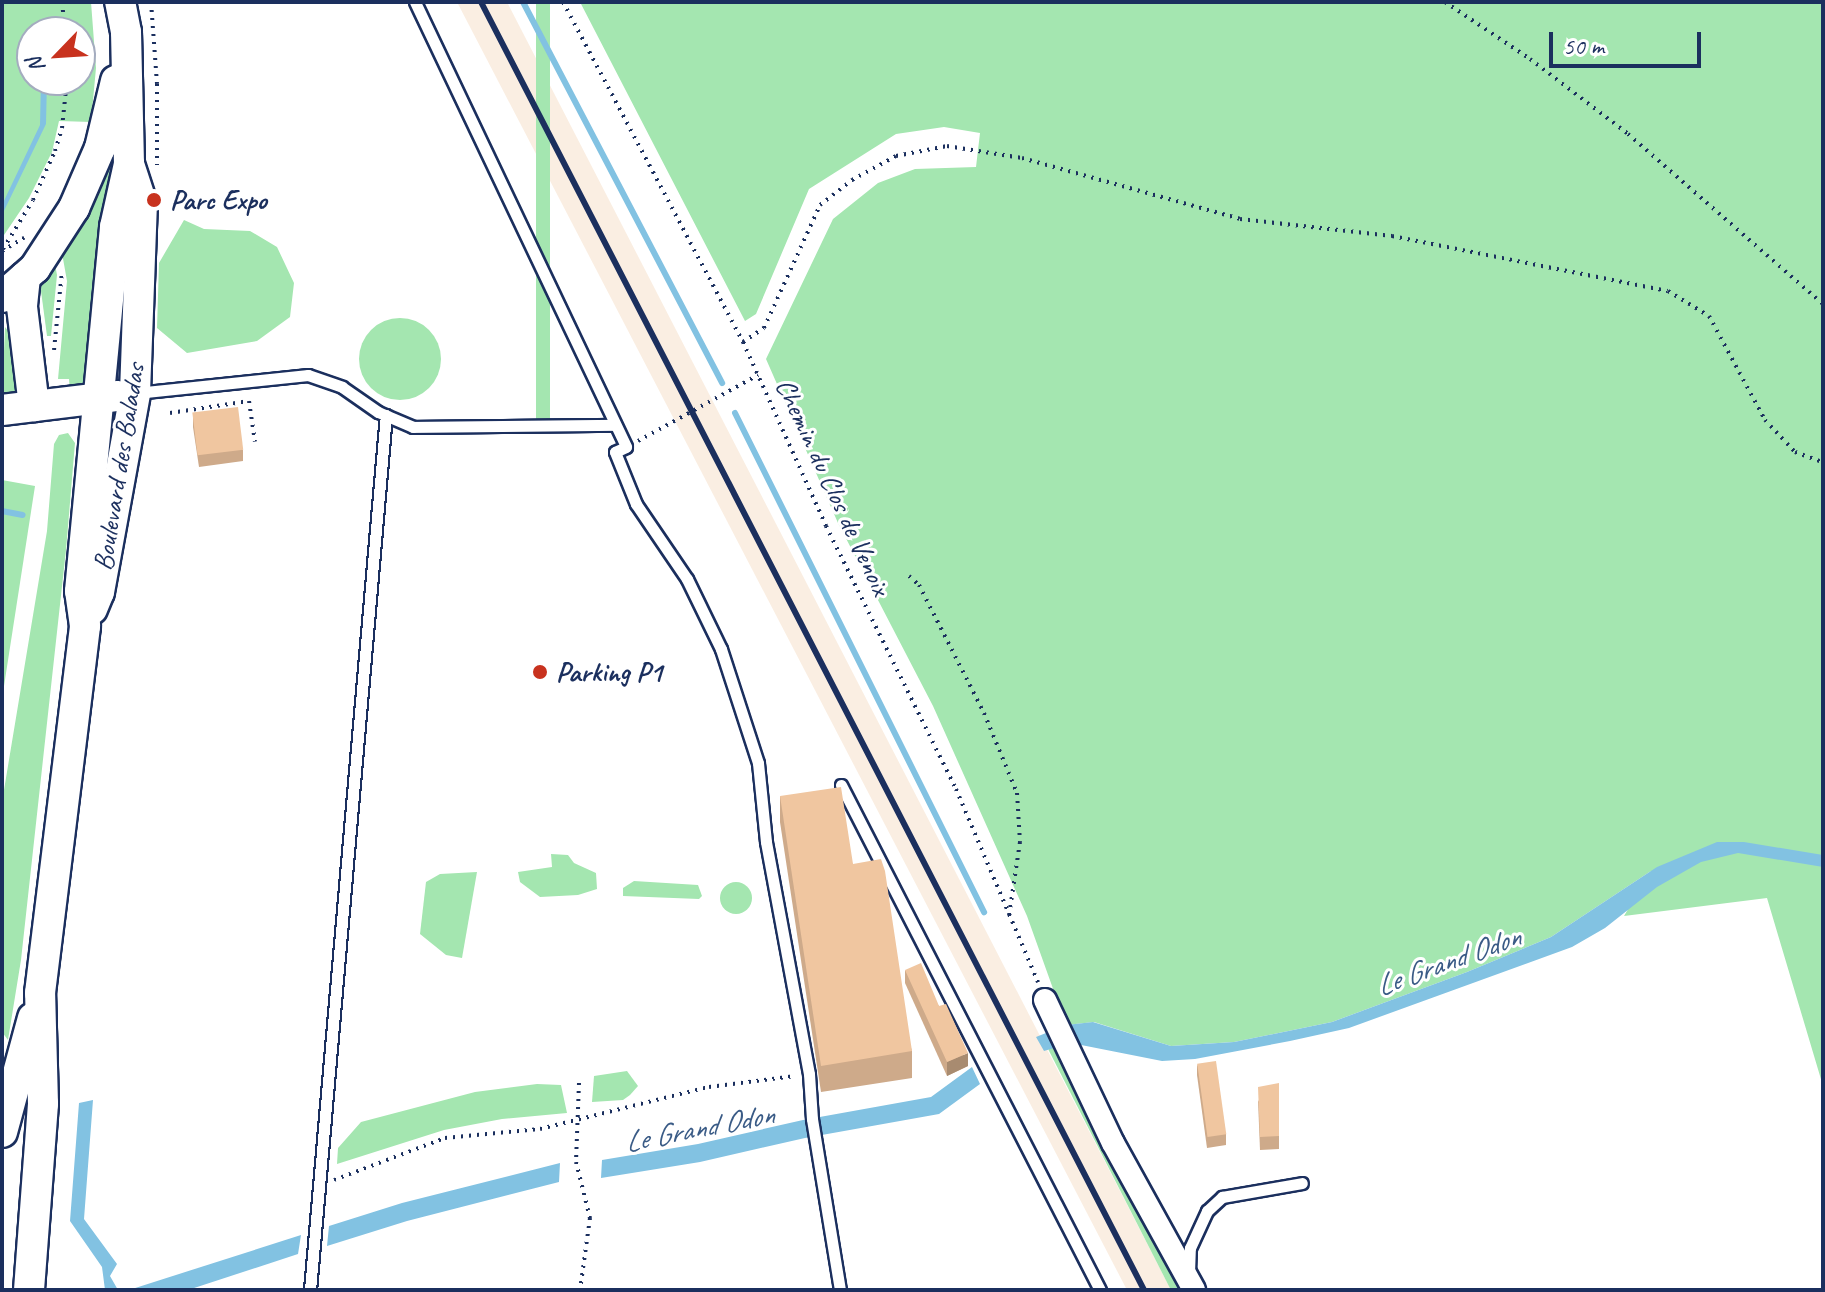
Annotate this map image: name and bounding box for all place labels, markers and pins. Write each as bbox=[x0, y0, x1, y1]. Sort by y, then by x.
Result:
place label: Parc Expo bbox=[170, 183, 267, 217]
marker: Parc Expo bbox=[145, 191, 163, 209]
place label: Parking P1 bbox=[556, 655, 662, 689]
marker: Parking P1 bbox=[531, 663, 549, 681]

